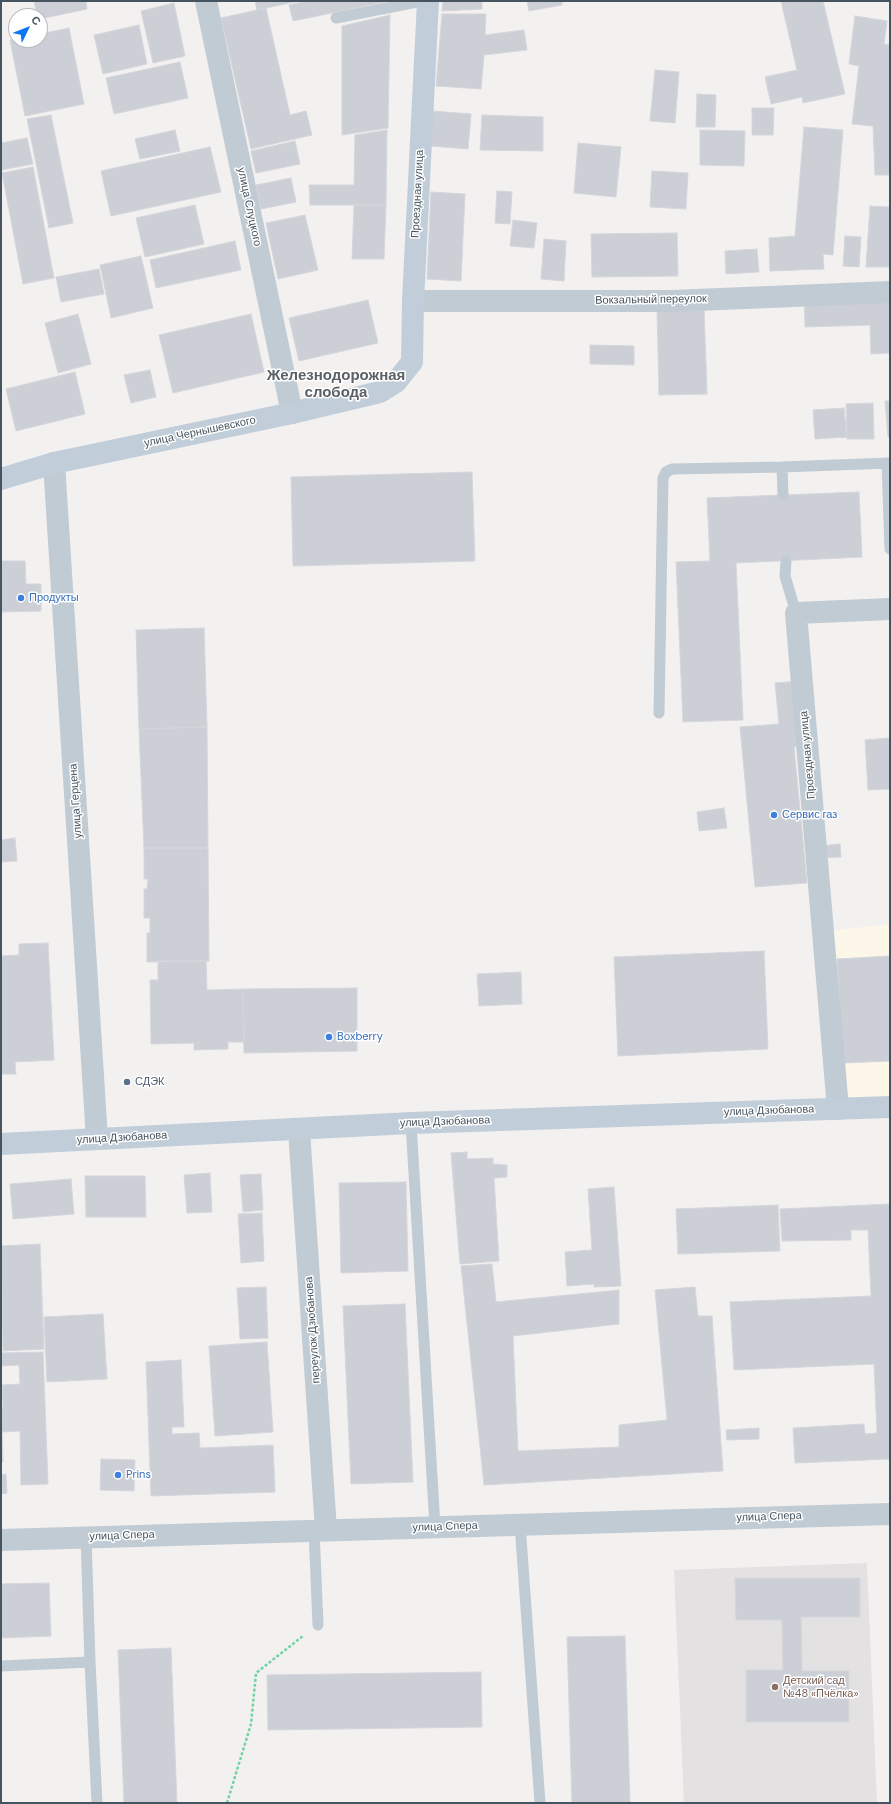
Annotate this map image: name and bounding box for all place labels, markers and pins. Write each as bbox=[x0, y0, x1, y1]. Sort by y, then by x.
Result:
place label: Продукты bbox=[29, 591, 79, 605]
marker: Продукты bbox=[16, 593, 26, 603]
place label: Сервис газ bbox=[782, 808, 837, 822]
marker: Сервис газ bbox=[769, 810, 779, 820]
place label: Boxberry bbox=[337, 1030, 383, 1044]
marker: Boxberry bbox=[324, 1032, 334, 1042]
place label: СДЭК bbox=[135, 1075, 164, 1089]
marker: СДЭК bbox=[122, 1077, 132, 1087]
place label: Prins bbox=[126, 1468, 151, 1482]
marker: Prins bbox=[113, 1470, 123, 1480]
place label: Детский сад №48 «Пчёлка» bbox=[783, 1674, 858, 1700]
marker: Детский сад №48 «Пчёлка» bbox=[770, 1682, 780, 1692]

